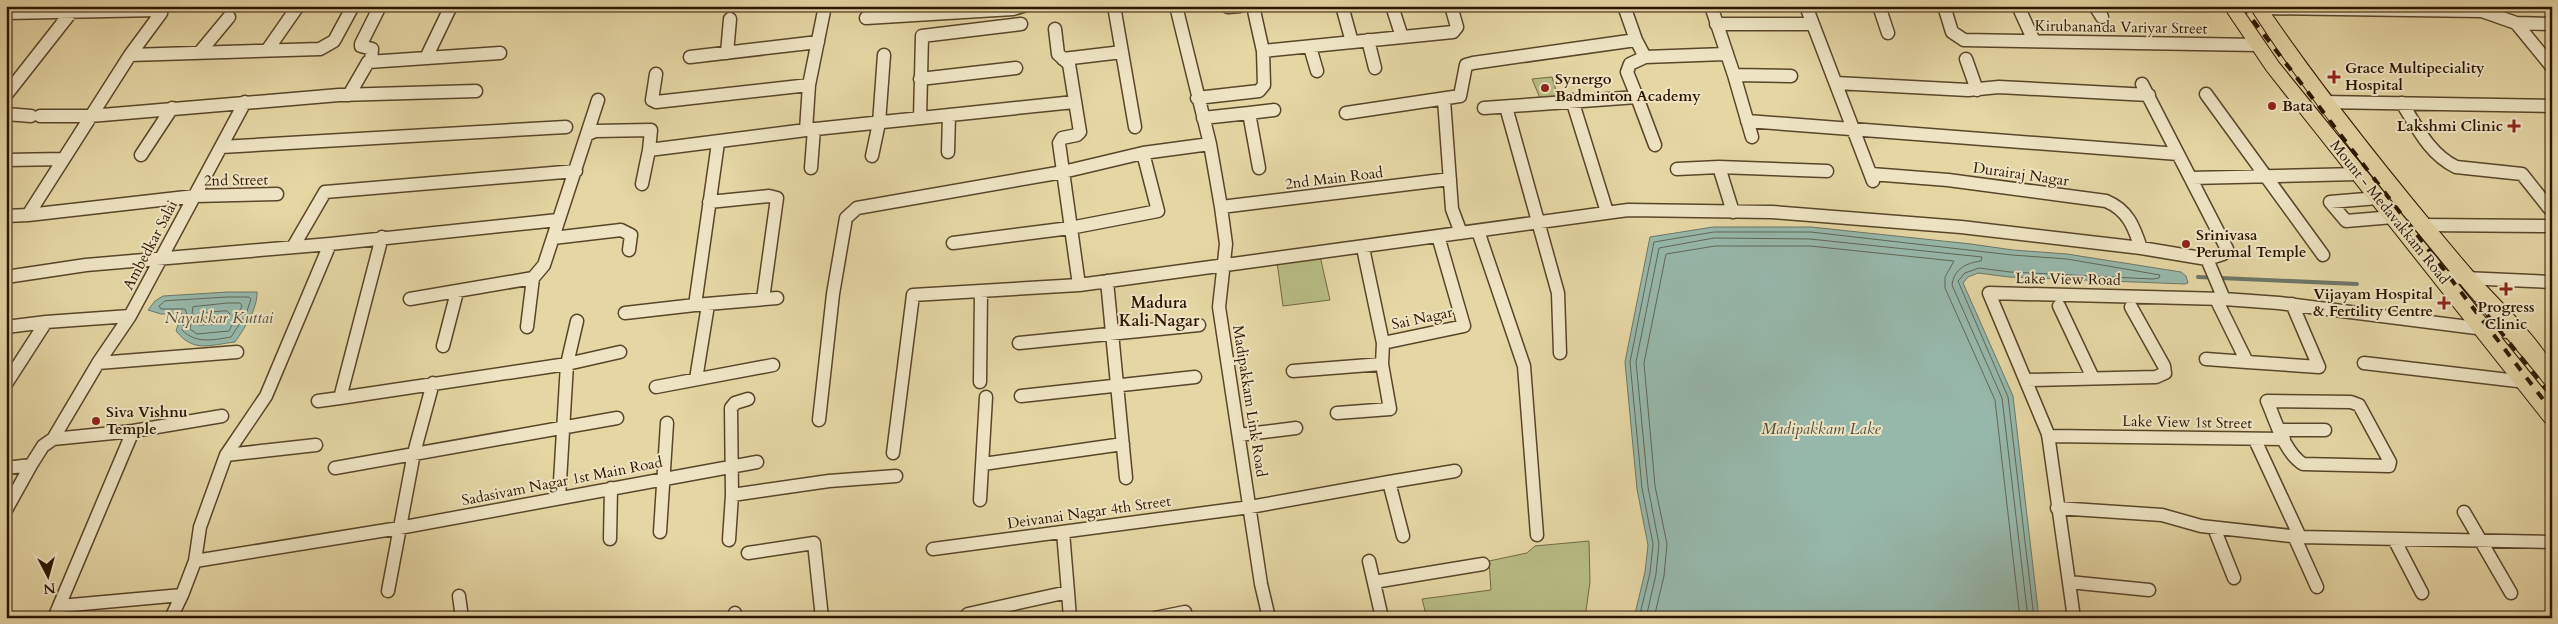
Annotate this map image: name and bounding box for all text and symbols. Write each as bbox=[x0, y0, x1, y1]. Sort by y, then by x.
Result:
street label: Kirubananda Variyar Street bbox=[2034, 15, 2208, 39]
place label: Grace Multipeciality Hospital bbox=[2345, 58, 2485, 95]
place label: Synergo Badminton Academy bbox=[1555, 69, 1701, 106]
marker: Grace Multipeciality Hospital bbox=[2327, 70, 2341, 84]
marker: Synergo Badminton Academy bbox=[1539, 82, 1551, 94]
place label: Bata bbox=[2282, 96, 2314, 116]
marker: Bata bbox=[2266, 100, 2278, 112]
place label: Lakshmi Clinic bbox=[2397, 116, 2503, 136]
marker: Lakshmi Clinic bbox=[2507, 119, 2521, 133]
street label: Mount - Medavakkam Road bbox=[2326, 136, 2454, 288]
street label: Durairaj Nagar bbox=[1972, 157, 2071, 191]
street label: 2nd Main Road bbox=[1284, 162, 1384, 194]
street label: 2nd Street bbox=[204, 169, 269, 191]
street label: Ambedkar Salai bbox=[118, 197, 182, 293]
place label: Srinivasa Perumal Temple bbox=[2196, 225, 2306, 262]
marker: Srinivasa Perumal Temple bbox=[2180, 238, 2192, 250]
street label: Lake View Road bbox=[2015, 268, 2121, 290]
marker: Progress Clinic bbox=[2499, 282, 2513, 296]
place label: Vijayam Hospital & Fertility Centre bbox=[2313, 284, 2434, 321]
district label: Madura Kali Nagar bbox=[1119, 292, 1200, 332]
marker: Vijayam Hospital & Fertility Centre bbox=[2437, 296, 2451, 310]
place label: Progress Clinic bbox=[2477, 297, 2535, 334]
street label: Sai Nagar bbox=[1390, 302, 1455, 334]
water label: Nayakkar Kuttai bbox=[165, 307, 274, 329]
street label: Madipakkam Link Road bbox=[1228, 324, 1272, 478]
place label: Siva Vishnu Temple bbox=[106, 402, 188, 439]
street label: Lake View 1st Street bbox=[2122, 411, 2252, 433]
marker: Siva Vishnu Temple bbox=[90, 415, 102, 427]
water label: Madipakkam Lake bbox=[1761, 418, 1882, 440]
street label: Sadasivam Nagar 1st Main Road bbox=[460, 452, 664, 510]
street label: Deivanai Nagar 4th Street bbox=[1006, 491, 1172, 533]
north arrow bbox=[22, 552, 72, 602]
text: N bbox=[42, 578, 56, 599]

